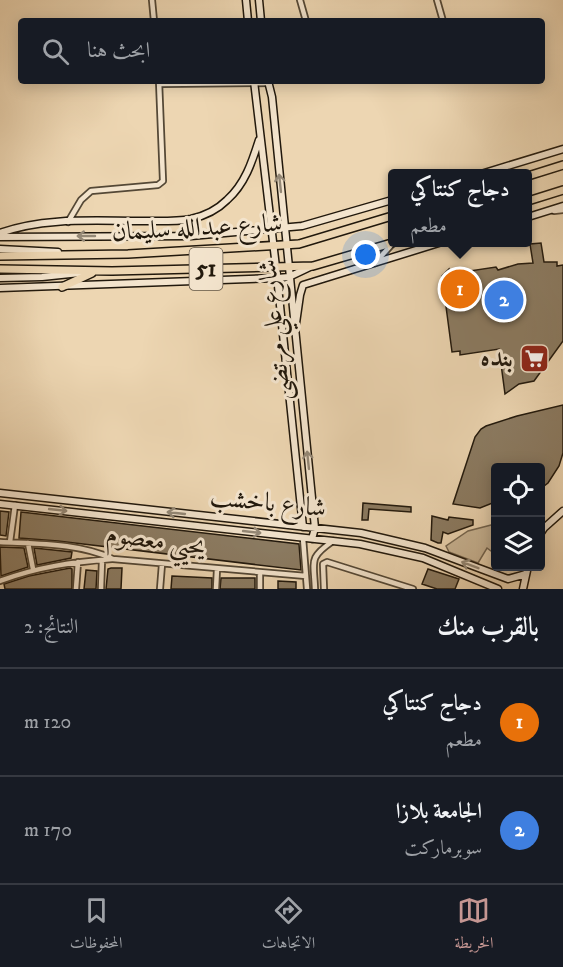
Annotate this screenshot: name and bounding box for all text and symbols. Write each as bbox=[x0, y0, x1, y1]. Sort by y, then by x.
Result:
search box bbox=[18, 18, 545, 84]
icon: search bbox=[39, 35, 72, 68]
text: ابحث هنا bbox=[87, 37, 150, 64]
popup bbox=[388, 169, 532, 247]
one-way arrow bbox=[274, 173, 285, 193]
text: دجاج كنتاكي bbox=[410, 176, 510, 203]
street label: شارع عبدالله سليمان bbox=[111, 207, 284, 253]
text: مطعم bbox=[410, 214, 447, 239]
one-way arrow bbox=[77, 230, 97, 242]
your location bbox=[351, 240, 380, 269]
road number: 51 bbox=[190, 248, 222, 290]
street label: شارع علي مرتضى bbox=[251, 257, 306, 402]
pin: 1 bbox=[440, 266, 480, 312]
pin: 2 bbox=[484, 278, 524, 322]
place label: بنده bbox=[480, 342, 513, 375]
supermarket icon: بنده bbox=[518, 342, 550, 374]
one-way arrow bbox=[302, 451, 313, 471]
map controls bbox=[491, 463, 545, 571]
button: locate bbox=[491, 463, 545, 517]
street label: شارع باخشب bbox=[208, 481, 328, 529]
one-way arrow bbox=[48, 505, 68, 516]
one-way arrow bbox=[167, 507, 187, 518]
button: layers bbox=[491, 517, 545, 571]
street label: يحيي معصوم bbox=[103, 518, 209, 570]
one-way arrow bbox=[241, 527, 261, 538]
one-way arrow bbox=[462, 558, 480, 569]
text: بالقرب منك bbox=[437, 611, 539, 644]
text: النتائج: 2 bbox=[24, 615, 78, 640]
text: دجاج كنتاكي bbox=[383, 690, 482, 717]
text: 120 m bbox=[24, 710, 71, 735]
text: 1 bbox=[516, 710, 523, 735]
text: مطعم bbox=[445, 728, 482, 753]
text: الجامعة بلازا bbox=[396, 798, 482, 825]
text: 170 m bbox=[24, 818, 72, 843]
text: 2 bbox=[515, 818, 524, 843]
text: سوبرماركت bbox=[404, 836, 482, 861]
tab: المحفوظات bbox=[70, 894, 122, 958]
tab: الاتجاهات bbox=[262, 894, 315, 958]
tab: الخريطة bbox=[454, 894, 493, 958]

